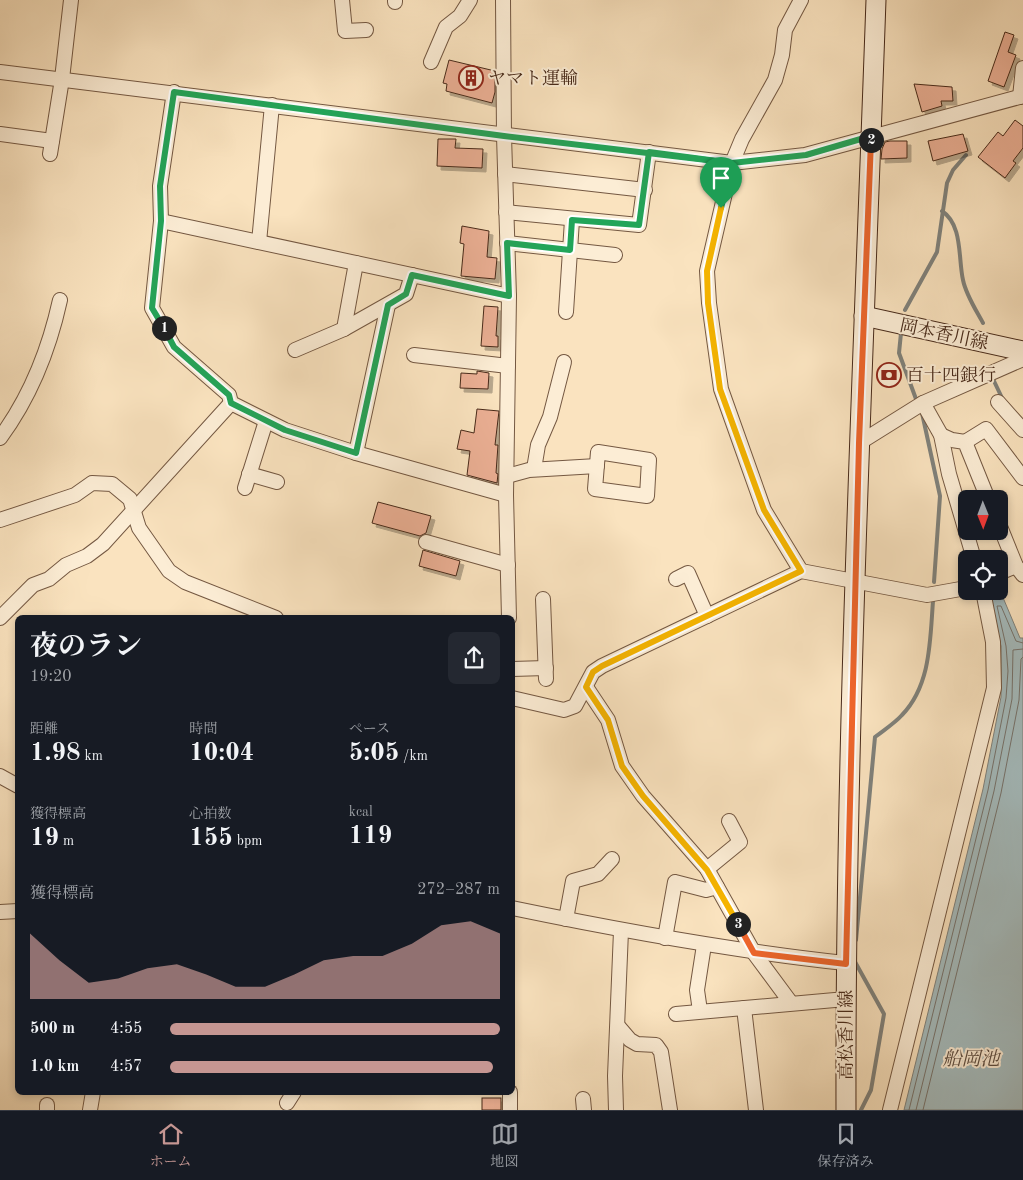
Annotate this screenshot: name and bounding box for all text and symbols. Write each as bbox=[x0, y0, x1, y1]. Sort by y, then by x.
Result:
building icon: ヤマト運輸 bbox=[458, 65, 484, 91]
place label: ヤマト運輸 bbox=[488, 68, 578, 88]
pin: 2 bbox=[858, 128, 884, 152]
text: 2 bbox=[867, 133, 876, 147]
pin bbox=[700, 157, 742, 208]
icon: arrive bbox=[707, 164, 735, 192]
street label: 岡本香川線 bbox=[898, 315, 990, 353]
pin: 1 bbox=[152, 316, 176, 340]
text: 1 bbox=[160, 321, 169, 335]
bank icon: 百十四銀行 bbox=[876, 362, 902, 388]
place label: 百十四銀行 bbox=[906, 365, 996, 385]
north arrow bbox=[958, 490, 1008, 540]
map controls bbox=[958, 490, 1008, 600]
button: locate bbox=[958, 550, 1008, 600]
button: share bbox=[448, 632, 500, 684]
text: 夜のラン bbox=[30, 634, 142, 662]
text: 19:20 bbox=[30, 669, 72, 685]
text: 距離 bbox=[30, 722, 58, 736]
text: 時間 bbox=[189, 722, 217, 736]
text: ペース bbox=[349, 722, 390, 736]
text: 1.98 bbox=[30, 741, 81, 766]
text: 10:04 bbox=[189, 741, 254, 766]
text: 5:05 bbox=[349, 741, 399, 766]
text: km bbox=[81, 749, 103, 763]
text: /km bbox=[399, 749, 428, 763]
text: kcal bbox=[349, 805, 373, 819]
text: 獲得標高 bbox=[30, 807, 86, 821]
text: 心拍数 bbox=[189, 807, 231, 821]
text: 119 bbox=[349, 824, 392, 849]
text: 19 bbox=[30, 826, 59, 851]
text: 155 bbox=[189, 826, 233, 851]
text: m bbox=[59, 834, 74, 848]
text: bpm bbox=[233, 834, 262, 848]
text: 272–287 m bbox=[417, 882, 500, 898]
text: 獲得標高 bbox=[30, 886, 94, 902]
pin: 3 bbox=[726, 912, 750, 936]
text: 3 bbox=[734, 917, 743, 931]
street label: 高松香川線 bbox=[836, 990, 856, 1080]
text: 500 m bbox=[30, 1021, 75, 1037]
text: 4:55 bbox=[110, 1021, 142, 1037]
water label: 船岡池 bbox=[942, 1049, 1001, 1070]
text: 1.0 km bbox=[30, 1059, 79, 1075]
text: 4:57 bbox=[110, 1059, 142, 1075]
tab: ホーム bbox=[150, 1120, 192, 1171]
tab: 地図 bbox=[491, 1120, 519, 1171]
tab: 保存済み bbox=[818, 1120, 874, 1171]

